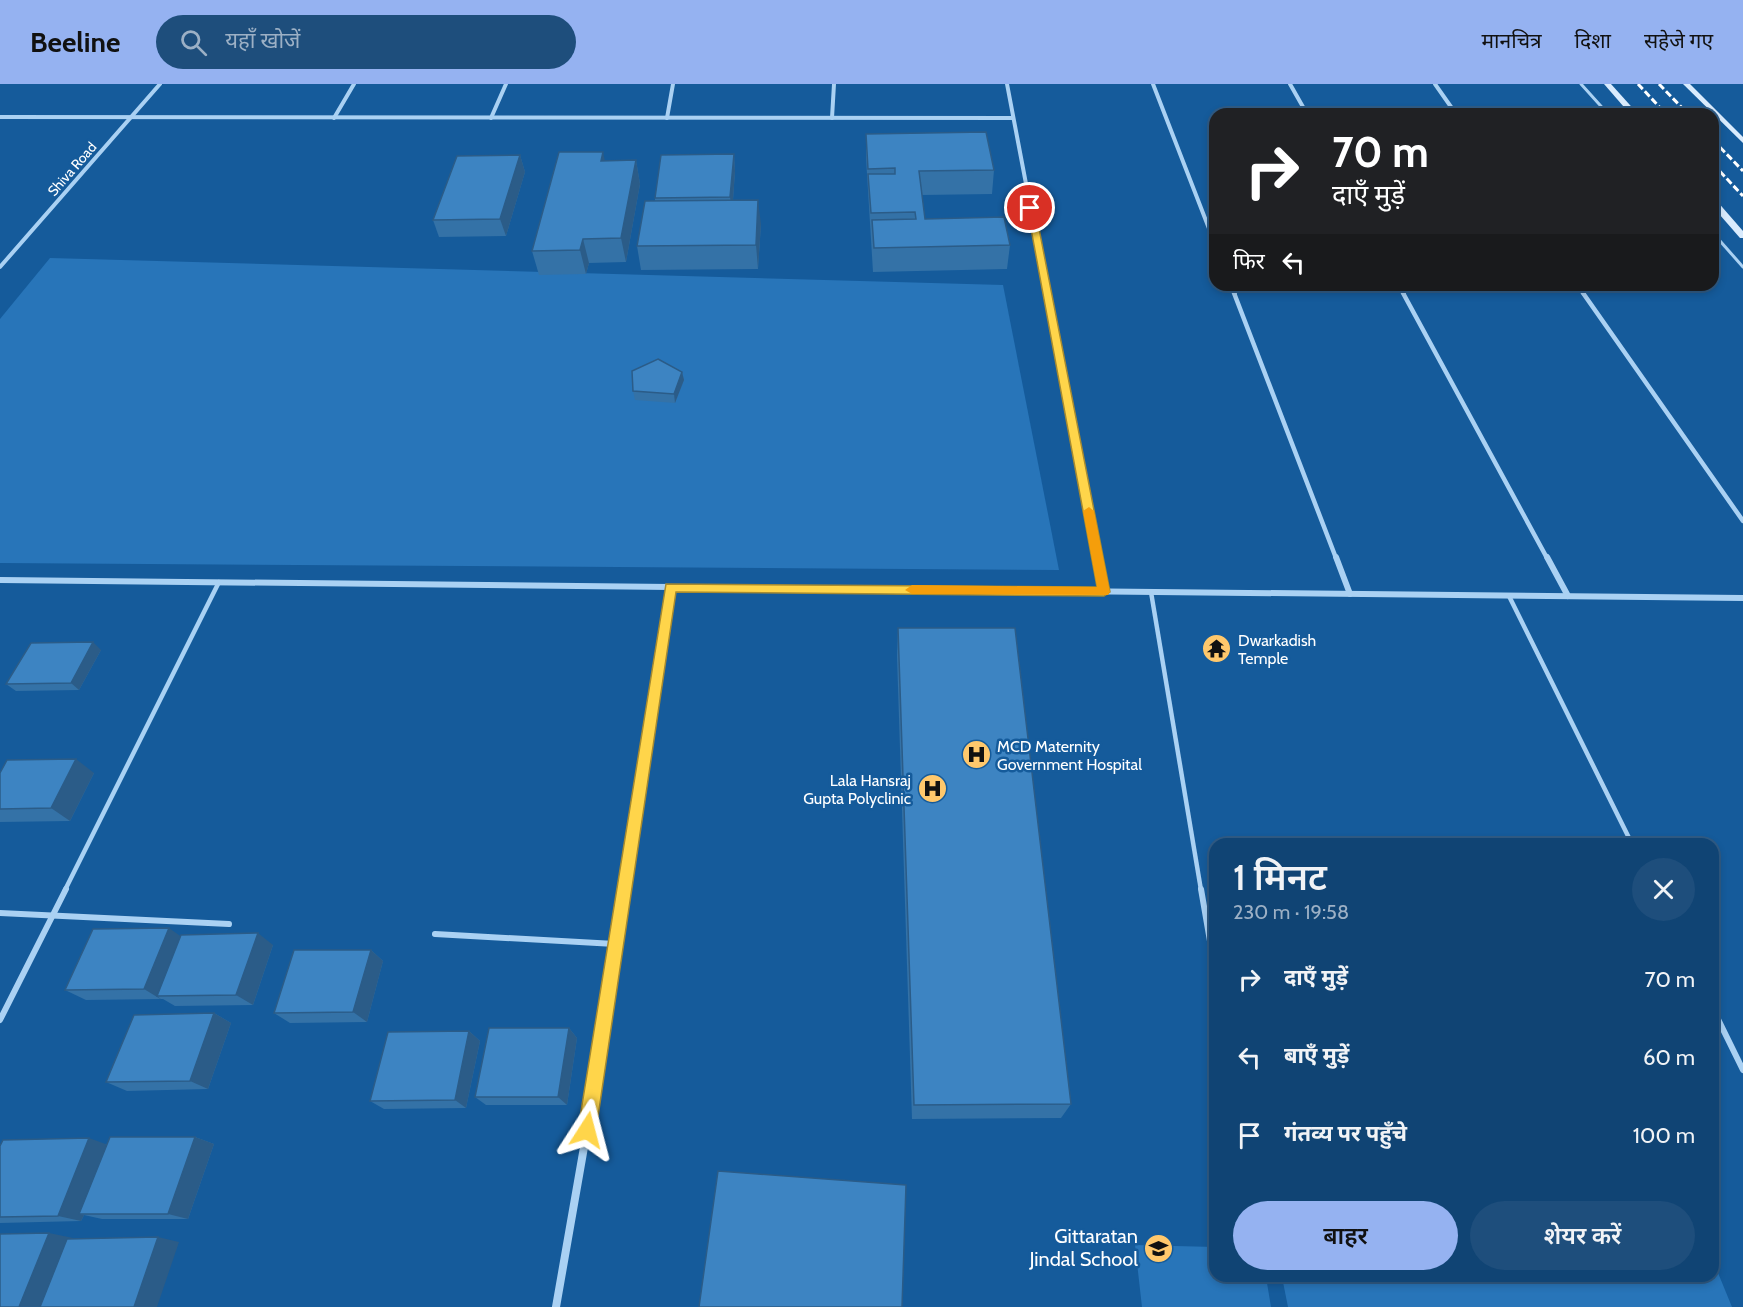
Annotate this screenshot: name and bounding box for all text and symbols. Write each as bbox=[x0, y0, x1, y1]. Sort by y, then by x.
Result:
search box bbox=[156, 15, 576, 69]
text: Beeline bbox=[30, 25, 120, 59]
icon: search bbox=[177, 26, 210, 59]
text: यहाँ खोजें bbox=[225, 27, 300, 54]
text: मानचित्र bbox=[1482, 28, 1542, 53]
text: दिशा bbox=[1575, 28, 1611, 53]
text: सहेजे गए bbox=[1644, 28, 1713, 53]
text: 70 m bbox=[1332, 126, 1429, 178]
icon: right bbox=[1233, 132, 1311, 210]
street label: Shiva Road bbox=[44, 138, 100, 200]
text: दाएँ मुड़ें bbox=[1332, 178, 1405, 211]
pin bbox=[1004, 182, 1055, 233]
icon: arrive bbox=[1013, 191, 1046, 224]
icon: left bbox=[1277, 246, 1310, 279]
text: फिर bbox=[1233, 248, 1265, 275]
place label: Dwarkadish Temple bbox=[1238, 631, 1316, 668]
temple icon: Dwarkadish Temple bbox=[1201, 633, 1233, 665]
place label: MCD Maternity Government Hospital bbox=[997, 737, 1142, 774]
hospital icon: MCD Maternity Government Hospital bbox=[960, 739, 992, 771]
place label: Lala Hansraj Gupta Polyclinic bbox=[803, 771, 911, 808]
hospital icon: Lala Hansraj Gupta Polyclinic bbox=[916, 773, 948, 805]
text: 1 मिनट bbox=[1233, 855, 1327, 899]
button: close bbox=[1632, 858, 1695, 921]
text: 230 m · 19:58 bbox=[1233, 900, 1349, 924]
icon: right bbox=[1233, 963, 1266, 996]
text: दाएँ मुड़ें bbox=[1284, 964, 1348, 991]
text: 70 m bbox=[1645, 966, 1695, 993]
icon: left bbox=[1233, 1041, 1266, 1074]
text: बाएँ मुड़ें bbox=[1284, 1042, 1349, 1069]
text: 60 m bbox=[1643, 1044, 1695, 1071]
position arrow bbox=[555, 1098, 619, 1162]
icon: arrive bbox=[1233, 1119, 1266, 1152]
text: गंतव्य पर पहुँचे bbox=[1284, 1120, 1407, 1147]
text: 100 m bbox=[1633, 1122, 1695, 1149]
button: बाहर bbox=[1233, 1201, 1458, 1270]
button: शेयर करें bbox=[1470, 1201, 1695, 1270]
place label: Gittaratan Jindal School bbox=[1028, 1224, 1138, 1271]
school or university icon: Gittaratan Jindal School bbox=[1143, 1232, 1175, 1264]

